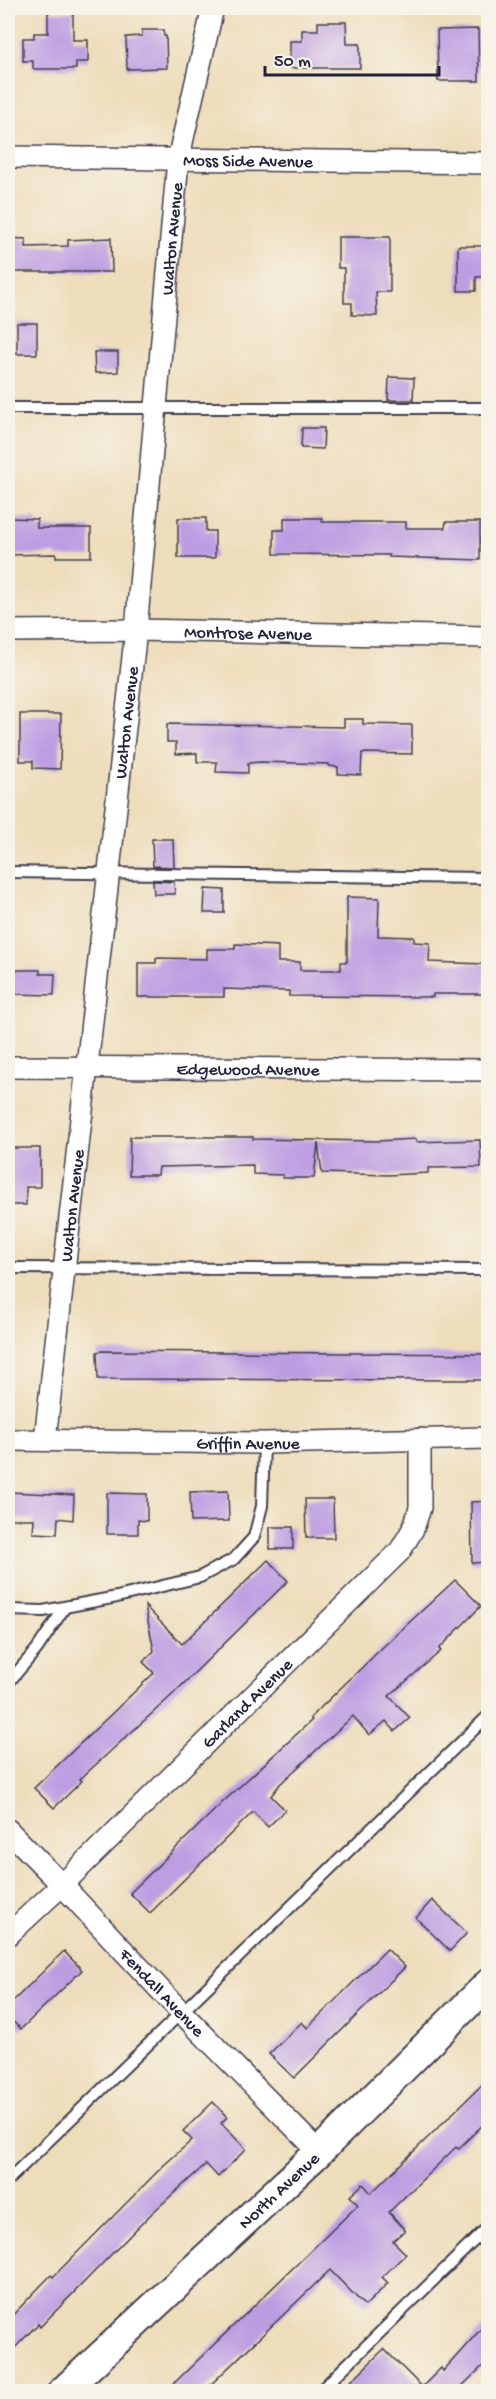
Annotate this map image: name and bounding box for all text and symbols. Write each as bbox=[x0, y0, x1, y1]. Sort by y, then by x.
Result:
scale bar bbox=[265, 39, 439, 77]
text: 50 m bbox=[274, 52, 311, 73]
street label: Moss Side Avenue bbox=[183, 151, 314, 174]
street label: Walton Avenue bbox=[158, 181, 189, 296]
street label: Montrose Avenue bbox=[184, 623, 313, 647]
street label: Walton Avenue bbox=[111, 665, 145, 780]
street label: Edgewood Avenue bbox=[176, 1060, 320, 1082]
street label: Walton Avenue bbox=[57, 1148, 91, 1263]
street label: Griffin Avenue bbox=[196, 1434, 301, 1456]
street label: Garland Avenue bbox=[198, 1655, 299, 1754]
street label: Fendall Avenue bbox=[113, 1944, 208, 2043]
street label: North Avenue bbox=[235, 2149, 325, 2235]

